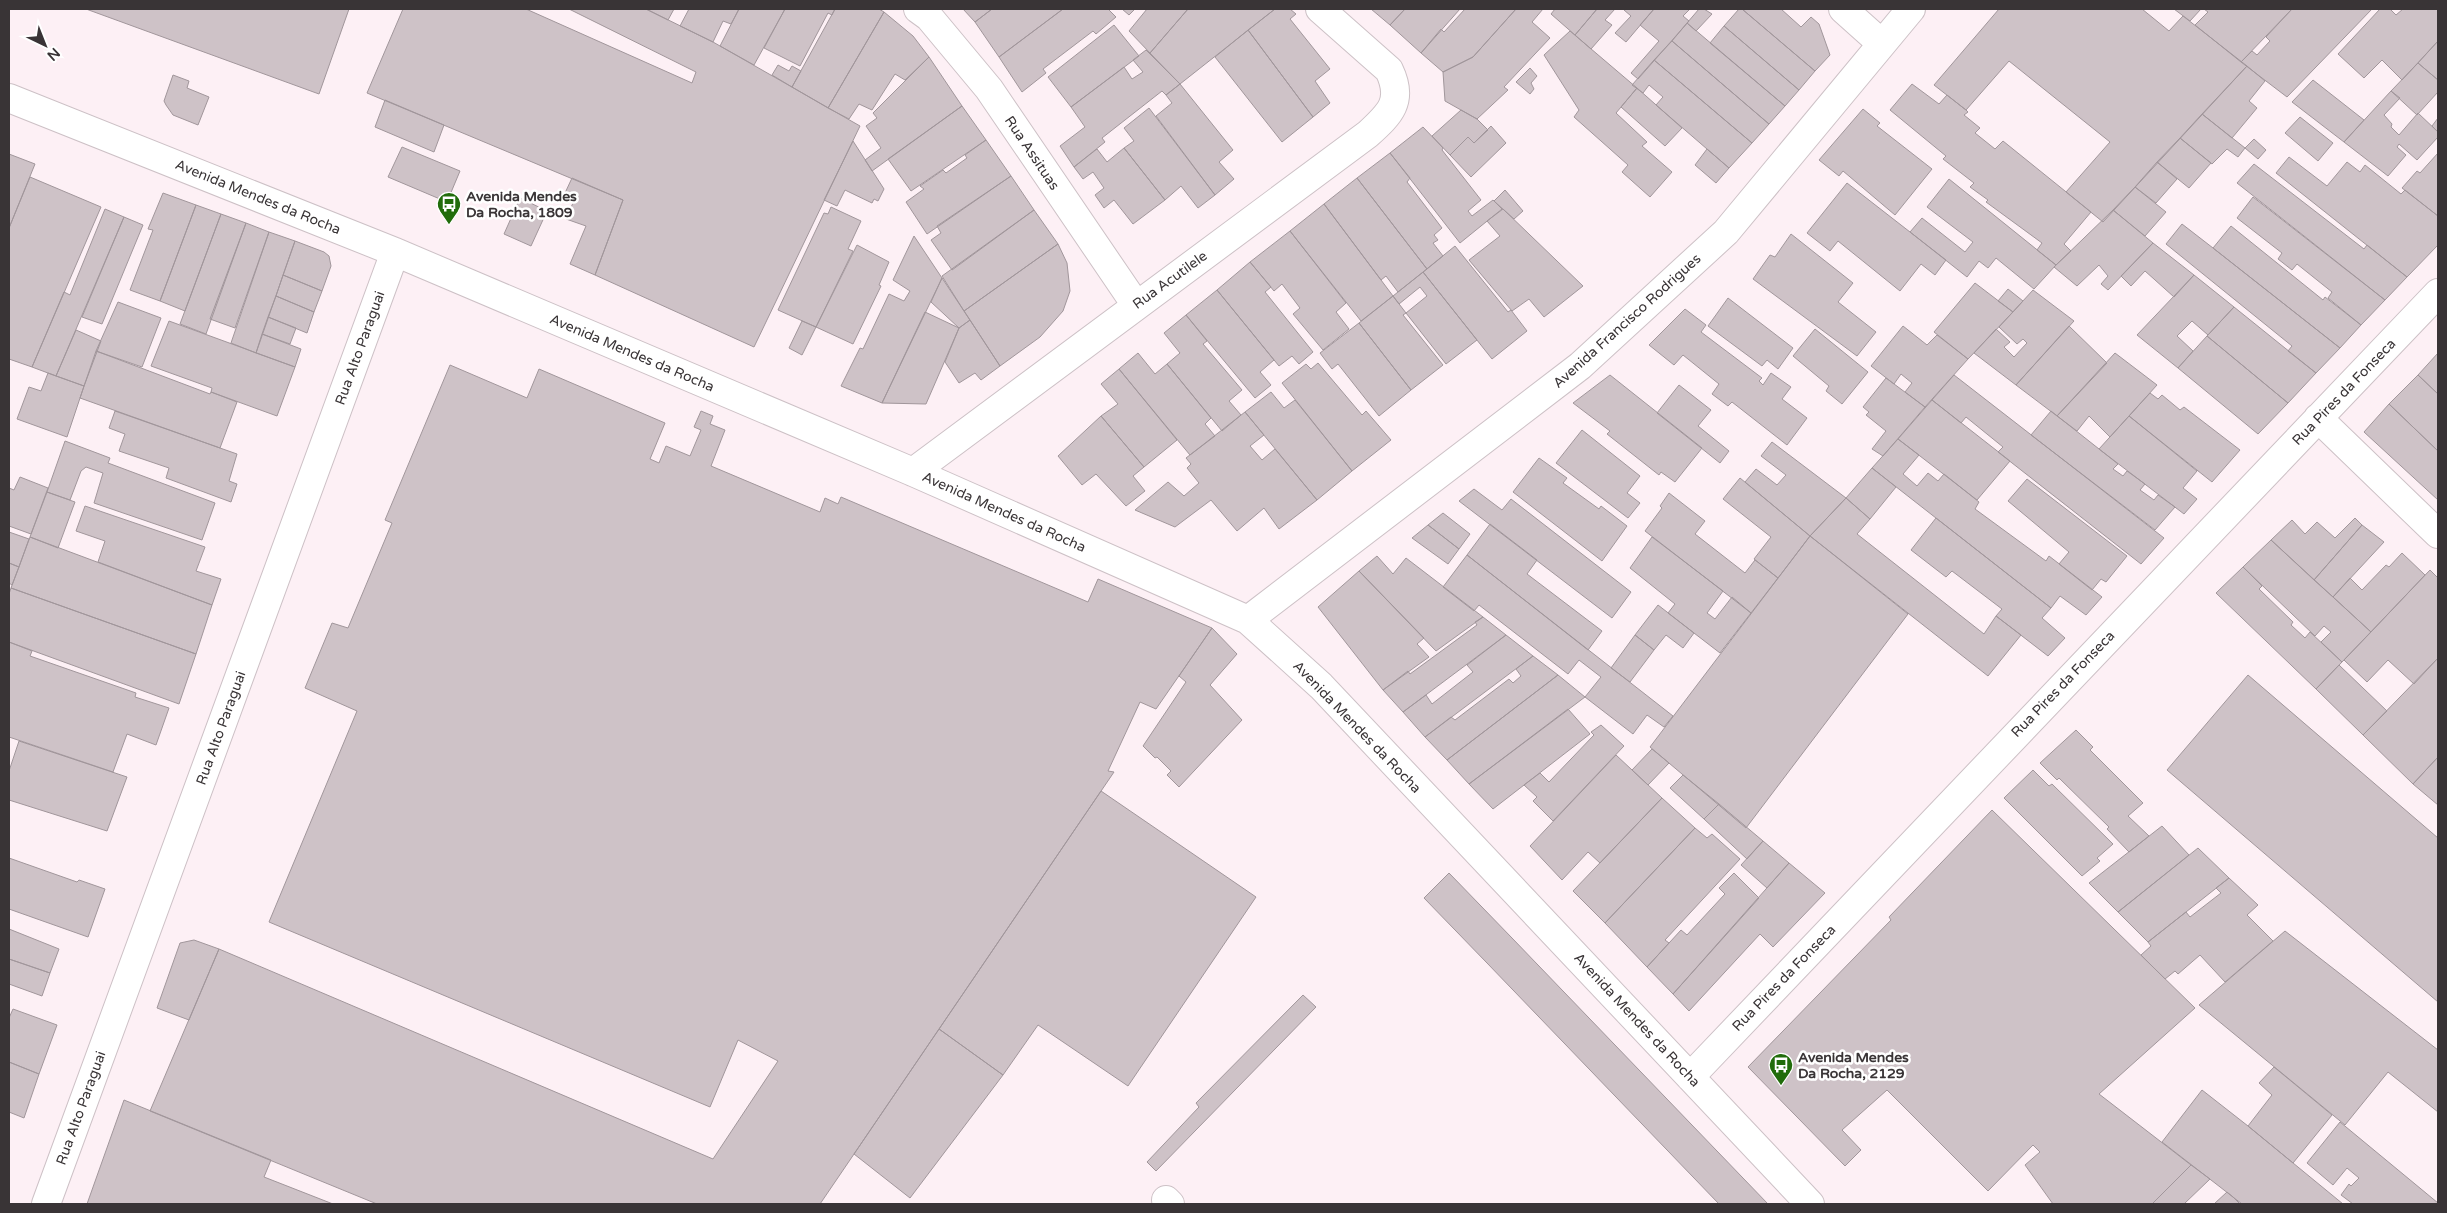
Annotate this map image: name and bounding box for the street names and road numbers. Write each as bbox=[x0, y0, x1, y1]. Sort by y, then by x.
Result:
street label: Rua Assituas bbox=[1001, 113, 1063, 194]
street label: Avenida Mendes da Rocha bbox=[173, 156, 343, 238]
street label: Rua Acutilele bbox=[1129, 247, 1211, 313]
street label: Avenida Francisco Rodrigues bbox=[1550, 250, 1705, 392]
street label: Rua Alto Paraguai bbox=[331, 289, 389, 407]
street label: Avenida Mendes da Rocha bbox=[547, 311, 717, 395]
street label: Rua Pires da Fonseca bbox=[2289, 335, 2399, 449]
street label: Avenida Mendes da Rocha bbox=[920, 468, 1088, 556]
street label: Rua Pires da Fonseca bbox=[2008, 627, 2118, 741]
street label: Avenida Mendes da Rocha bbox=[1289, 657, 1425, 797]
street label: Rua Alto Paraguai bbox=[192, 669, 250, 787]
street label: Rua Pires da Fonseca bbox=[1729, 921, 1839, 1035]
street label: Avenida Mendes da Rocha bbox=[1570, 949, 1704, 1091]
street label: Rua Alto Paraguai bbox=[52, 1049, 110, 1167]

